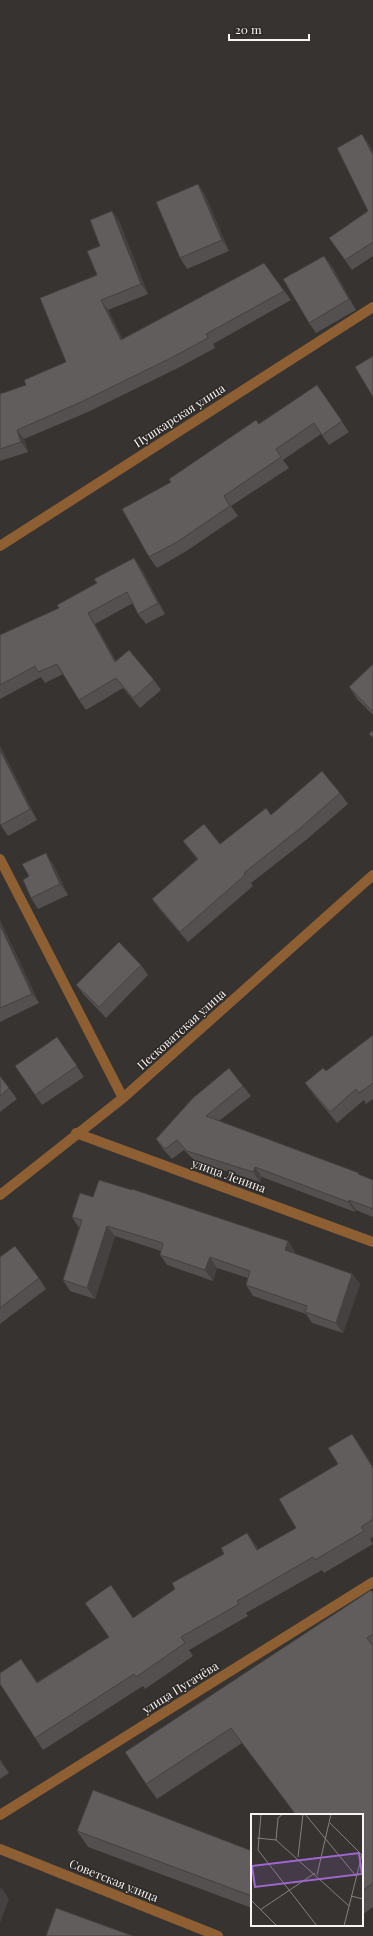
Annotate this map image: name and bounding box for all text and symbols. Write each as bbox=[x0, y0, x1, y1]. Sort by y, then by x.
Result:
scale bar bbox=[229, 16, 309, 42]
text: 20 m bbox=[235, 21, 262, 37]
street label: Пушкарская улица bbox=[130, 380, 228, 450]
street label: Песковатская улица bbox=[133, 985, 229, 1073]
street label: улица Ленина bbox=[189, 1154, 268, 1196]
street label: улица Пугачёва bbox=[138, 1657, 221, 1717]
inset map bbox=[251, 1814, 363, 1926]
street label: Советская улица bbox=[67, 1855, 161, 1905]

